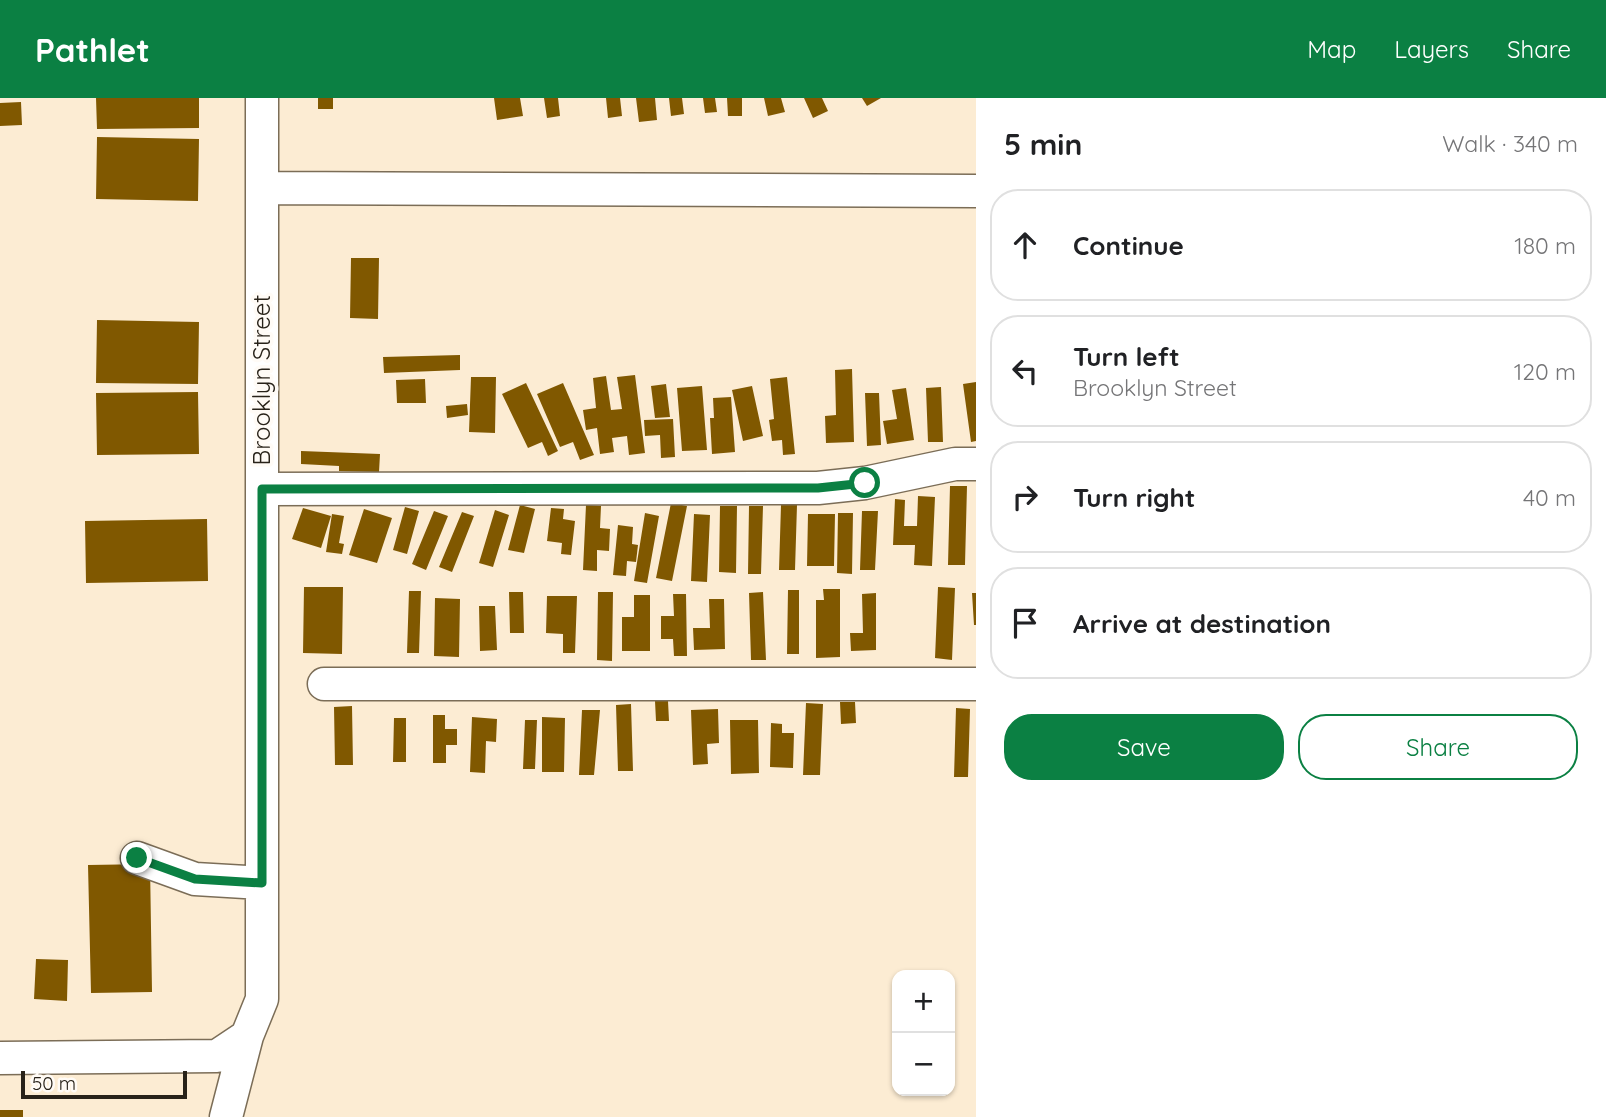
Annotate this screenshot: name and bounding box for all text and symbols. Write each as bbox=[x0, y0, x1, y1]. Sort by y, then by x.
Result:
text: Pathlet bbox=[35, 29, 150, 70]
text: Map bbox=[1307, 34, 1356, 64]
text: Layers bbox=[1394, 34, 1469, 64]
text: Share bbox=[1507, 34, 1571, 64]
text: 5 min bbox=[1004, 125, 1082, 163]
text: Walk · 340 m bbox=[1442, 129, 1578, 158]
icon: ahead bbox=[1006, 226, 1044, 264]
text: Continue bbox=[1073, 229, 1184, 262]
text: 180 m bbox=[1514, 231, 1576, 260]
street label: Brooklyn Street bbox=[246, 295, 276, 465]
text: Turn left bbox=[1073, 340, 1180, 373]
icon: left bbox=[1006, 352, 1044, 390]
text: 120 m bbox=[1514, 357, 1576, 386]
text: Brooklyn Street bbox=[1073, 373, 1237, 402]
route start bbox=[849, 467, 880, 498]
icon: right bbox=[1006, 478, 1044, 516]
text: Turn right bbox=[1073, 481, 1195, 514]
text: 40 m bbox=[1523, 483, 1576, 512]
icon: arrive bbox=[1006, 604, 1044, 642]
text: Arrive at destination bbox=[1073, 607, 1331, 640]
button: Save bbox=[1004, 714, 1284, 780]
button: Share bbox=[1298, 714, 1578, 780]
route end bbox=[121, 842, 152, 873]
map controls bbox=[892, 970, 955, 1096]
button: + bbox=[892, 970, 955, 1033]
button: − bbox=[892, 1033, 955, 1096]
scale bar bbox=[21, 1068, 187, 1100]
text: 50 m bbox=[32, 1071, 76, 1095]

